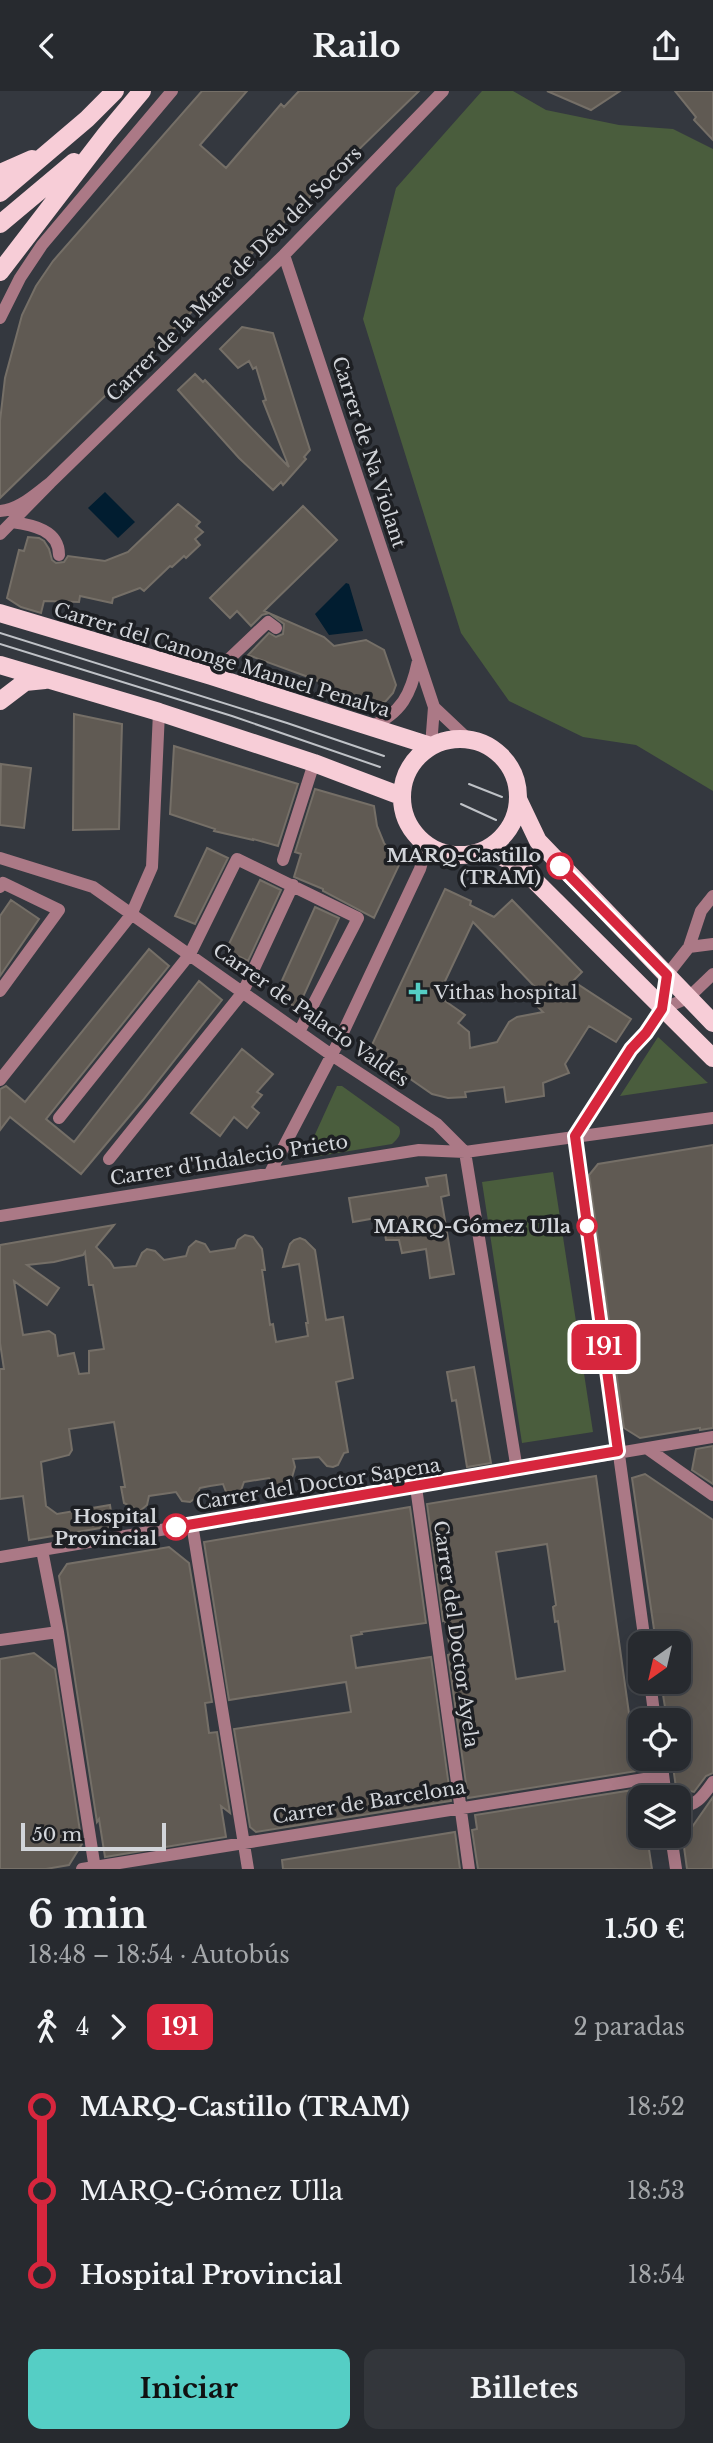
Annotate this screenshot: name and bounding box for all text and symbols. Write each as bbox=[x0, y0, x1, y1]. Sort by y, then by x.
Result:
text: Railo bbox=[312, 26, 401, 66]
icon: back bbox=[28, 27, 66, 65]
icon: share bbox=[647, 27, 685, 65]
street label: Carrer de la Mare de Déu del Socors bbox=[102, 142, 366, 406]
street label: Carrer de Na Violant bbox=[327, 353, 411, 551]
street label: Carrer del Canonge Manuel Penalva bbox=[51, 598, 393, 722]
place label: MARQ-Castillo (TRAM) bbox=[386, 844, 541, 889]
marker: MARQ-Castillo (TRAM) bbox=[547, 853, 573, 879]
street label: Carrer de Palacio Valdés bbox=[209, 939, 413, 1091]
place label: Vithas hospital bbox=[433, 981, 577, 1004]
marker: Vithas hospital bbox=[408, 982, 428, 1002]
street label: Carrer d'Indalecio Prieto bbox=[108, 1130, 350, 1190]
place label: MARQ-Gómez Ulla bbox=[374, 1215, 571, 1238]
marker: MARQ-Gómez Ulla bbox=[577, 1216, 597, 1236]
line badge: 191 bbox=[564, 1324, 644, 1370]
text: 191 bbox=[585, 1332, 623, 1361]
street label: Carrer del Doctor Sapena bbox=[194, 1453, 442, 1515]
place label: Hospital Provincial bbox=[54, 1505, 157, 1550]
marker: Hospital Provincial bbox=[163, 1514, 189, 1540]
street label: Carrer del Doctor Ayela bbox=[429, 1519, 483, 1749]
north arrow bbox=[628, 1631, 691, 1694]
map controls bbox=[628, 1631, 691, 1848]
button: locate bbox=[628, 1708, 691, 1771]
street label: Carrer de Barcelona bbox=[271, 1775, 468, 1829]
button: layers bbox=[628, 1785, 691, 1848]
scale bar bbox=[21, 1820, 166, 1852]
text: 50 m bbox=[32, 1823, 82, 1846]
text: 6 min bbox=[28, 1891, 147, 1938]
text: 1.50 € bbox=[605, 1913, 685, 1945]
text: 18:48 – 18:54 · Autobús bbox=[28, 1941, 290, 1969]
icon: walk bbox=[28, 2008, 66, 2046]
icon: forward bbox=[99, 2008, 137, 2046]
text: 191 bbox=[161, 2012, 199, 2041]
text: 4 bbox=[76, 2013, 89, 2041]
text: 2 paradas bbox=[573, 2013, 685, 2041]
text: MARQ-Castillo (TRAM) bbox=[80, 2091, 410, 2123]
text: 18:52 bbox=[627, 2093, 685, 2121]
text: MARQ-Gómez Ulla bbox=[80, 2175, 343, 2207]
text: 18:53 bbox=[627, 2177, 685, 2205]
text: Hospital Provincial bbox=[80, 2259, 342, 2291]
text: 18:54 bbox=[628, 2261, 685, 2289]
button: Iniciar bbox=[28, 2349, 350, 2429]
button: Billetes bbox=[364, 2349, 685, 2429]

